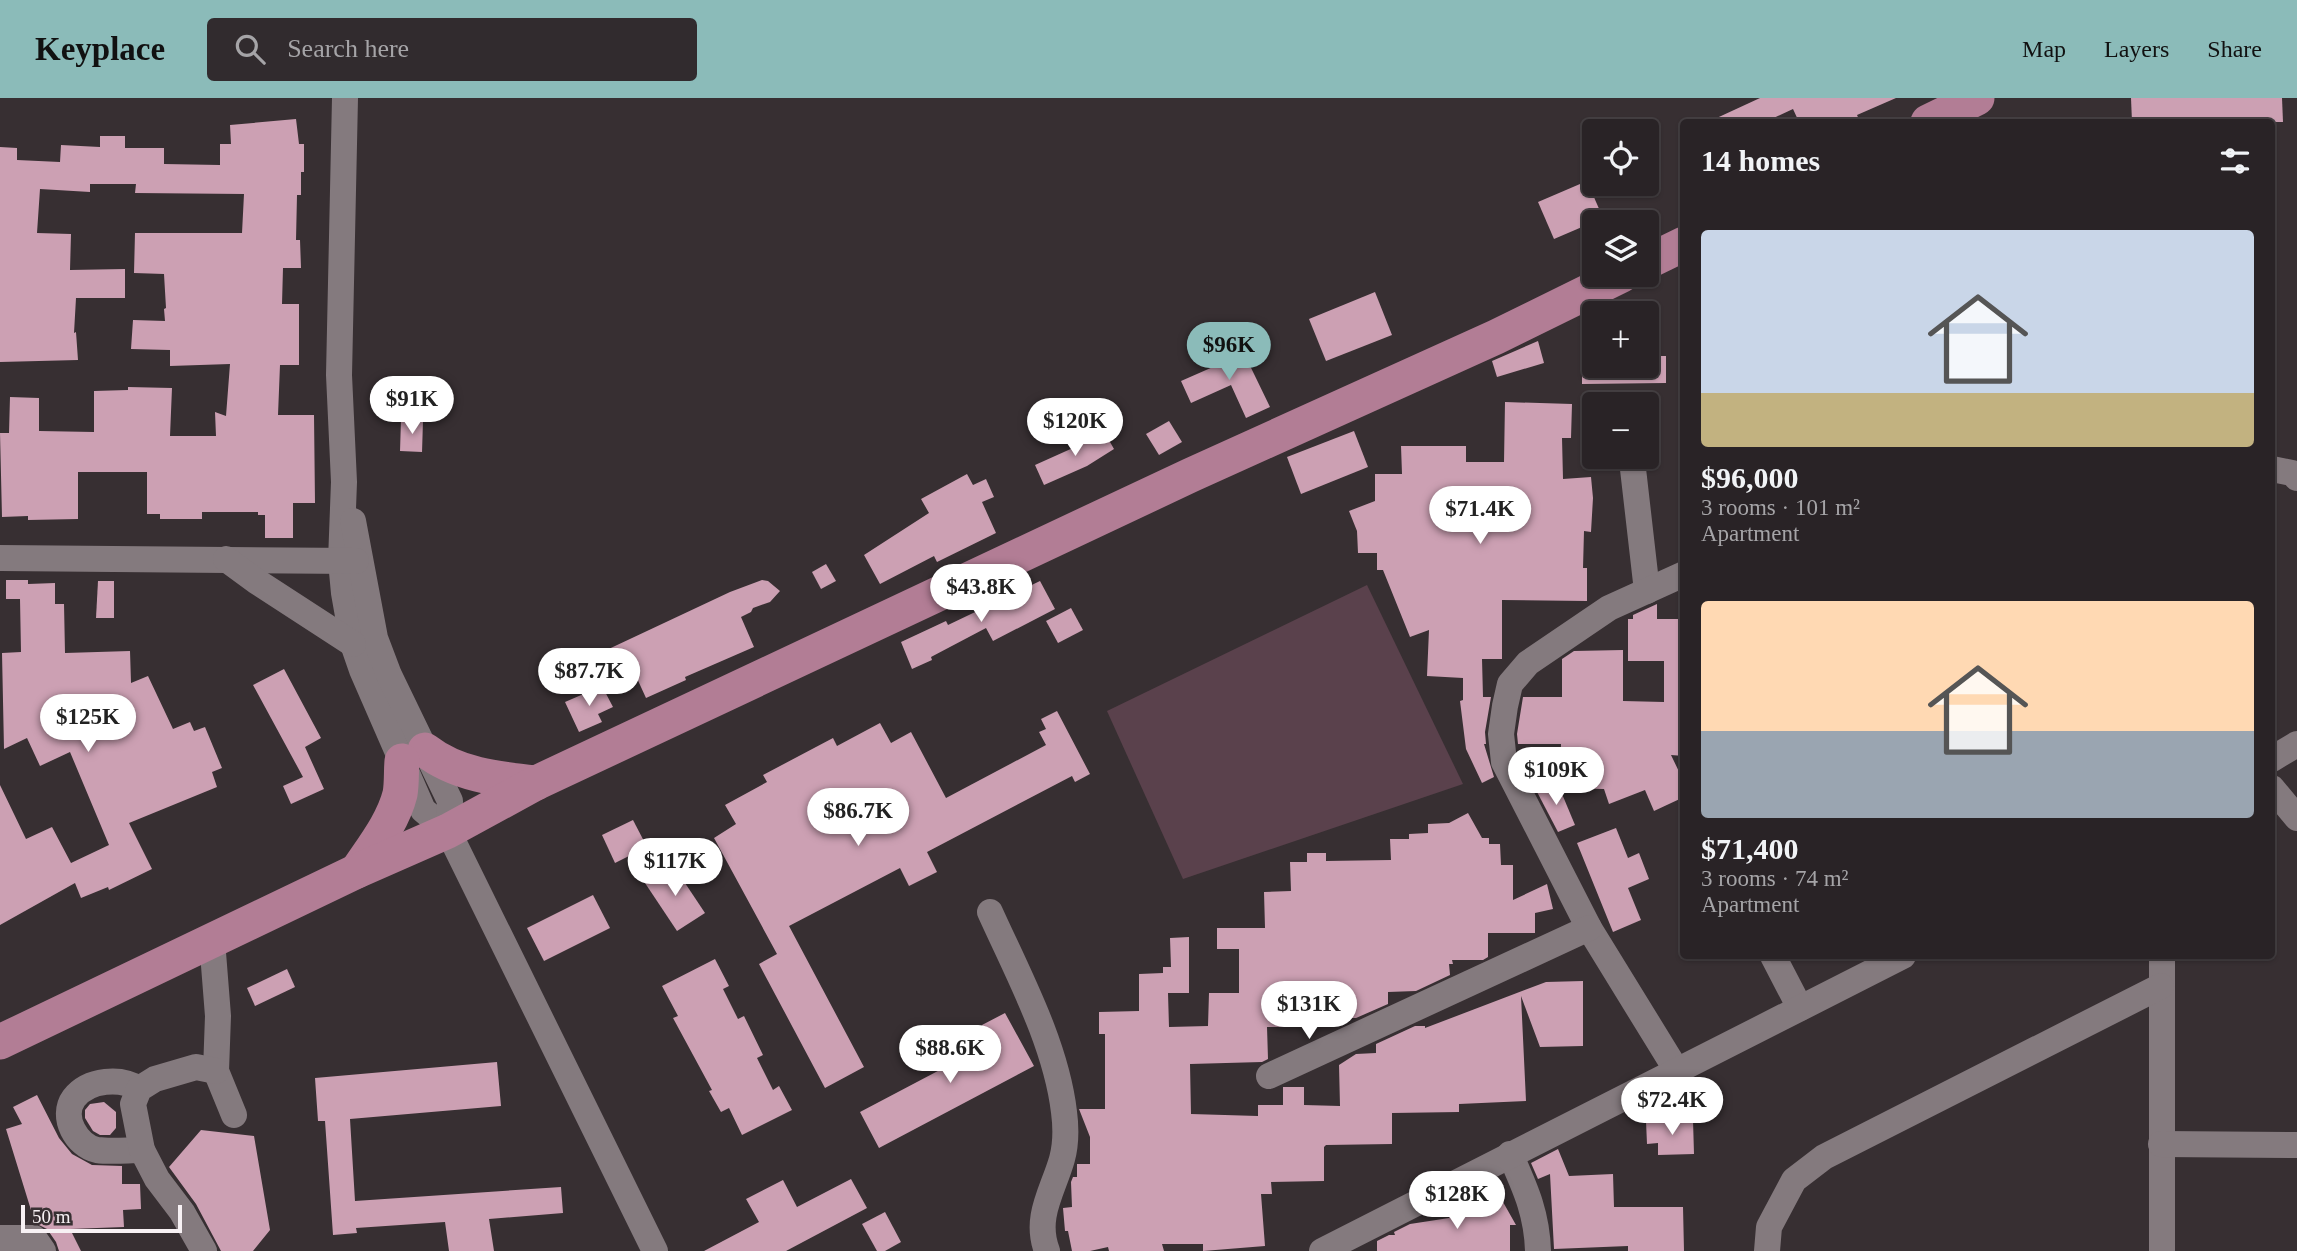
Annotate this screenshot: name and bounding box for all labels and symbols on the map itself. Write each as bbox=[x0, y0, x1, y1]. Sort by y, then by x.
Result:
pin: $96K bbox=[1188, 322, 1270, 382]
pin: $91K bbox=[371, 376, 453, 436]
pin: $120K bbox=[1026, 398, 1124, 458]
pin: $71.4K bbox=[1423, 486, 1537, 546]
pin: $43.8K bbox=[924, 564, 1038, 624]
pin: $87.7K bbox=[532, 648, 646, 708]
pin: $125K bbox=[39, 694, 137, 754]
pin: $109K bbox=[1507, 748, 1605, 807]
pin: $86.7K bbox=[801, 788, 915, 848]
pin: $117K bbox=[626, 838, 724, 898]
pin: $131K bbox=[1260, 982, 1358, 1041]
pin: $88.6K bbox=[893, 1026, 1007, 1085]
pin: $72.4K bbox=[1615, 1077, 1729, 1137]
pin: $128K bbox=[1408, 1172, 1506, 1231]
scale bar bbox=[21, 1202, 182, 1234]

